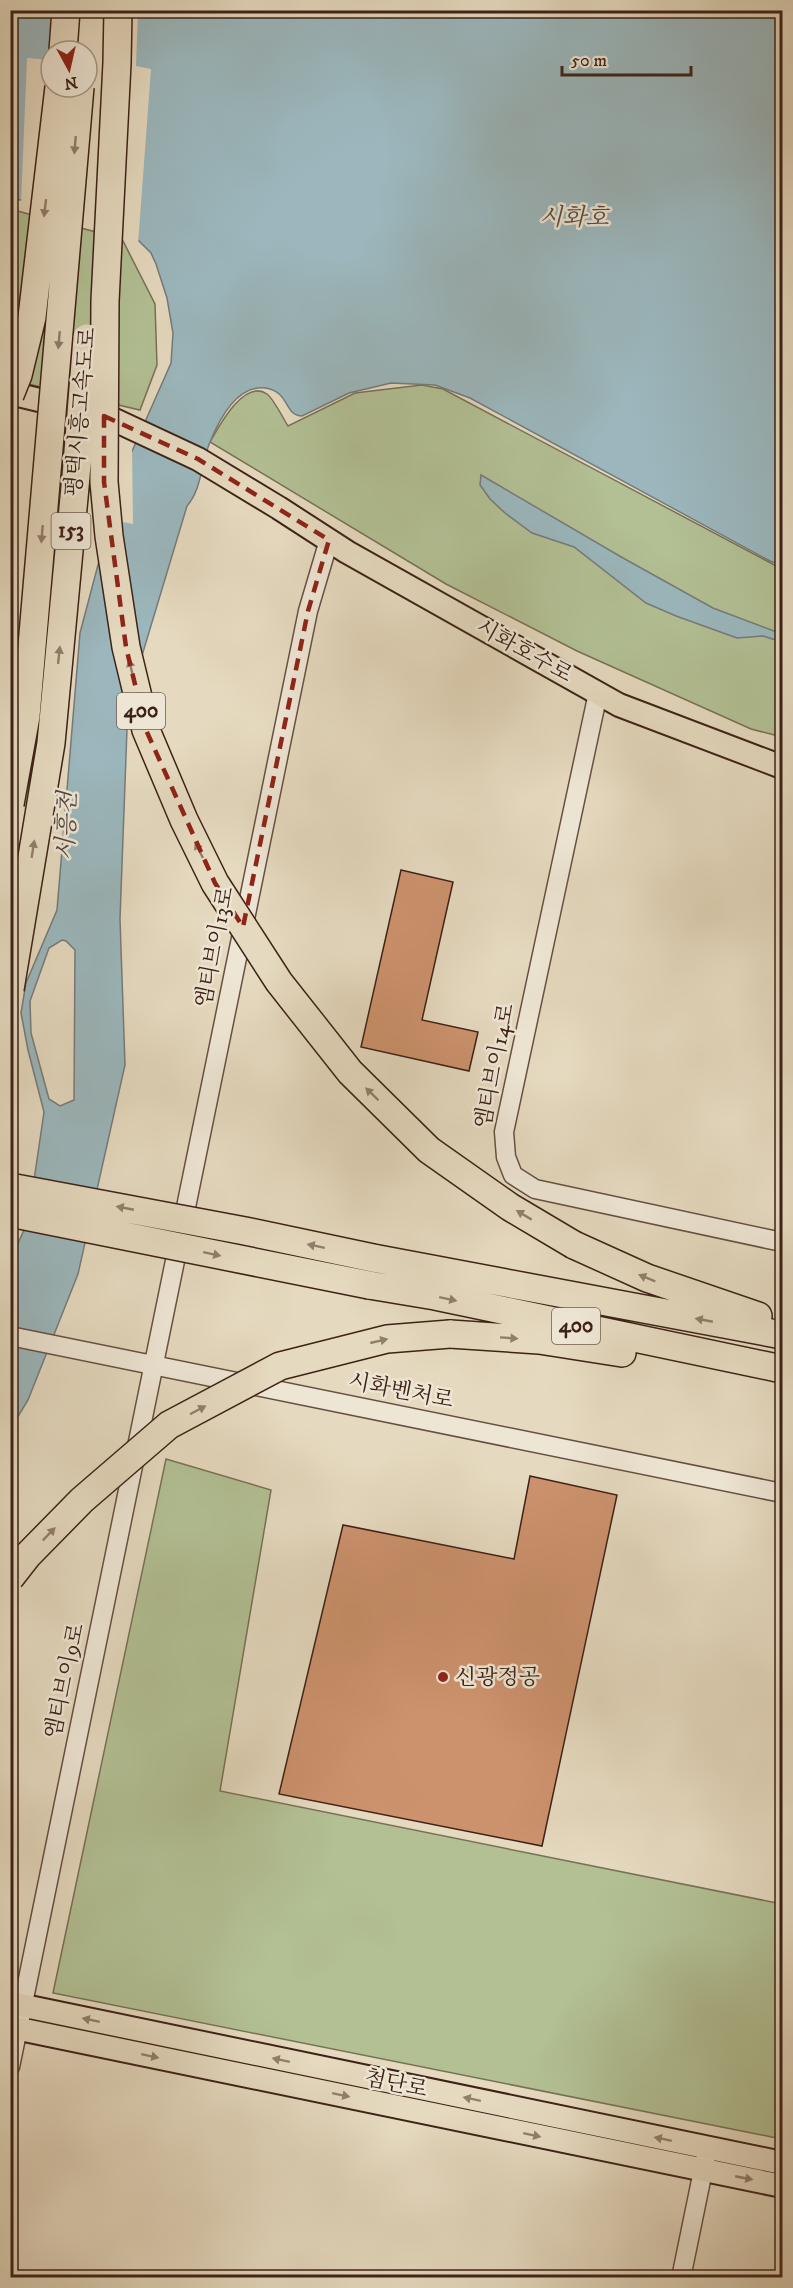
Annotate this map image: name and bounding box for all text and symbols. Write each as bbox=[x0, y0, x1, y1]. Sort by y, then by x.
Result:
north arrow bbox=[39, 39, 99, 99]
scale bar bbox=[562, 39, 691, 77]
text: 50 m bbox=[571, 50, 607, 72]
text: N bbox=[63, 72, 79, 94]
one-way arrow bbox=[70, 136, 80, 155]
one-way arrow bbox=[40, 198, 50, 217]
water label: 시화호 bbox=[539, 203, 611, 233]
street label: 평택시흥고속도로 bbox=[60, 326, 102, 498]
one-way arrow bbox=[54, 330, 63, 349]
road number: 153 bbox=[52, 513, 90, 549]
one-way arrow bbox=[37, 524, 47, 543]
street label: 시화호수로 bbox=[471, 613, 577, 689]
one-way arrow bbox=[54, 646, 64, 665]
one-way arrow bbox=[126, 659, 136, 677]
road number: 400 bbox=[117, 693, 165, 729]
water label: 시흥천 bbox=[51, 789, 83, 861]
one-way arrow bbox=[29, 839, 38, 858]
one-way arrow bbox=[194, 842, 203, 859]
street label: 엠티브이13로 bbox=[190, 884, 240, 1010]
street label: 엠티브이14로 bbox=[470, 1001, 520, 1131]
one-way arrow bbox=[365, 1086, 379, 1101]
one-way arrow bbox=[115, 1203, 134, 1212]
one-way arrow bbox=[515, 1211, 532, 1221]
one-way arrow bbox=[307, 1240, 325, 1250]
one-way arrow bbox=[203, 1250, 222, 1259]
one-way arrow bbox=[638, 1273, 656, 1282]
one-way arrow bbox=[438, 1294, 457, 1304]
road number: 400 bbox=[552, 1308, 600, 1344]
one-way arrow bbox=[695, 1315, 714, 1324]
one-way arrow bbox=[499, 1333, 518, 1342]
one-way arrow bbox=[370, 1336, 389, 1345]
street label: 시화벤처로 bbox=[346, 1368, 456, 1414]
one-way arrow bbox=[190, 1405, 207, 1415]
one-way arrow bbox=[41, 1527, 55, 1541]
street label: 엠티브이9로 bbox=[40, 1621, 90, 1741]
place label: 신광정공 bbox=[455, 1664, 540, 1691]
marker: 신광정공 bbox=[436, 1670, 450, 1684]
one-way arrow bbox=[81, 2015, 100, 2024]
one-way arrow bbox=[141, 2052, 160, 2061]
one-way arrow bbox=[272, 2055, 291, 2064]
street label: 첨단로 bbox=[362, 2064, 430, 2104]
one-way arrow bbox=[332, 2091, 350, 2101]
one-way arrow bbox=[463, 2094, 482, 2104]
one-way arrow bbox=[523, 2131, 542, 2140]
one-way arrow bbox=[654, 2134, 673, 2143]
one-way arrow bbox=[734, 2174, 753, 2183]

